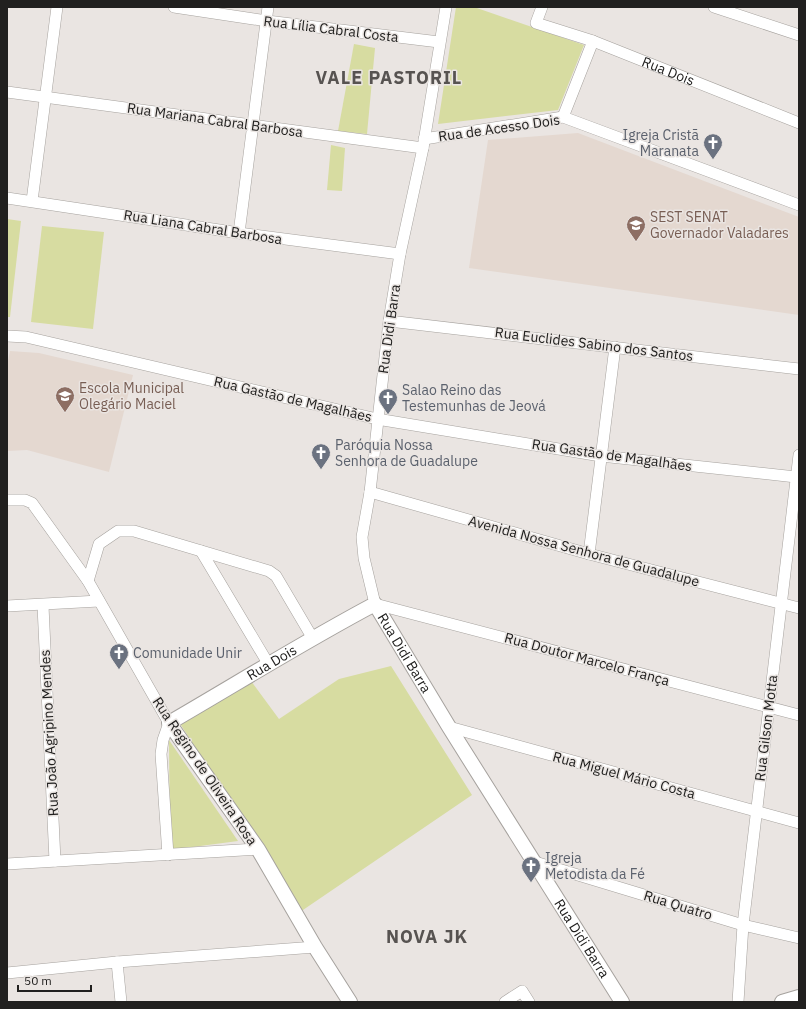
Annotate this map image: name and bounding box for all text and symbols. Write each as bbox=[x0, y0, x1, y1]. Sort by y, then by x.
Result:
street label: Rua Lília Cabral Costa bbox=[262, 12, 400, 46]
street label: Rua Dois bbox=[639, 52, 698, 90]
district label: VALE PASTORIL bbox=[316, 66, 462, 89]
street label: Rua Mariana Cabral Barbosa bbox=[126, 99, 305, 141]
street label: Rua de Acesso Dois bbox=[437, 111, 561, 145]
place label: Igreja Cristã Maranata bbox=[623, 126, 700, 160]
church icon: Igreja Cristã Maranata bbox=[702, 132, 724, 160]
street label: Rua Liana Cabral Barbosa bbox=[122, 206, 284, 249]
place label: SEST SENAT Governador Valadares bbox=[650, 208, 789, 242]
school or university icon: SEST SENAT Governador Valadares bbox=[625, 214, 647, 242]
street label: Rua Didi Barra bbox=[374, 283, 404, 375]
street label: Rua Euclides Sabino dos Santos bbox=[494, 323, 694, 365]
street label: Rua Gastão de Magalhães bbox=[212, 372, 374, 426]
place label: Escola Municipal Olegário Maciel bbox=[79, 379, 184, 413]
place label: Salao Reino das Testemunhas de Jeová bbox=[402, 381, 546, 415]
school or university icon: Escola Municipal Olegário Maciel bbox=[54, 385, 76, 413]
church icon: Salao Reino das Testemunhas de Jeová bbox=[377, 387, 399, 415]
street label: Rua Gastão de Magalhães bbox=[531, 435, 693, 475]
place label: Paróquia Nossa Senhora de Guadalupe bbox=[335, 436, 478, 470]
church icon: Paróquia Nossa Senhora de Guadalupe bbox=[310, 442, 332, 470]
street label: Avenida Nossa Senhora de Guadalupe bbox=[467, 511, 702, 591]
street label: Rua Didi Barra bbox=[374, 610, 436, 697]
street label: Rua Doutor Marcelo França bbox=[503, 628, 672, 690]
street label: Rua Dois bbox=[243, 641, 300, 684]
church icon: Comunidade Unir bbox=[108, 642, 130, 670]
place label: Comunidade Unir bbox=[133, 644, 242, 662]
street label: Rua João Agripino Mendes bbox=[36, 649, 62, 817]
street label: Rua Gilson Motta bbox=[751, 673, 782, 782]
street label: Rua Regino de Oliveira Rosa bbox=[149, 693, 262, 849]
street label: Rua Miguel Mário Costa bbox=[551, 747, 698, 803]
place label: Igreja Metodista da Fé bbox=[545, 849, 645, 883]
church icon: Igreja Metodista da Fé bbox=[520, 855, 542, 883]
street label: Rua Quatro bbox=[641, 886, 715, 924]
street label: Rua Didi Barra bbox=[550, 896, 614, 982]
district label: NOVA JK bbox=[386, 925, 468, 948]
scale bar bbox=[18, 967, 91, 993]
text: 50 m bbox=[24, 973, 52, 988]

